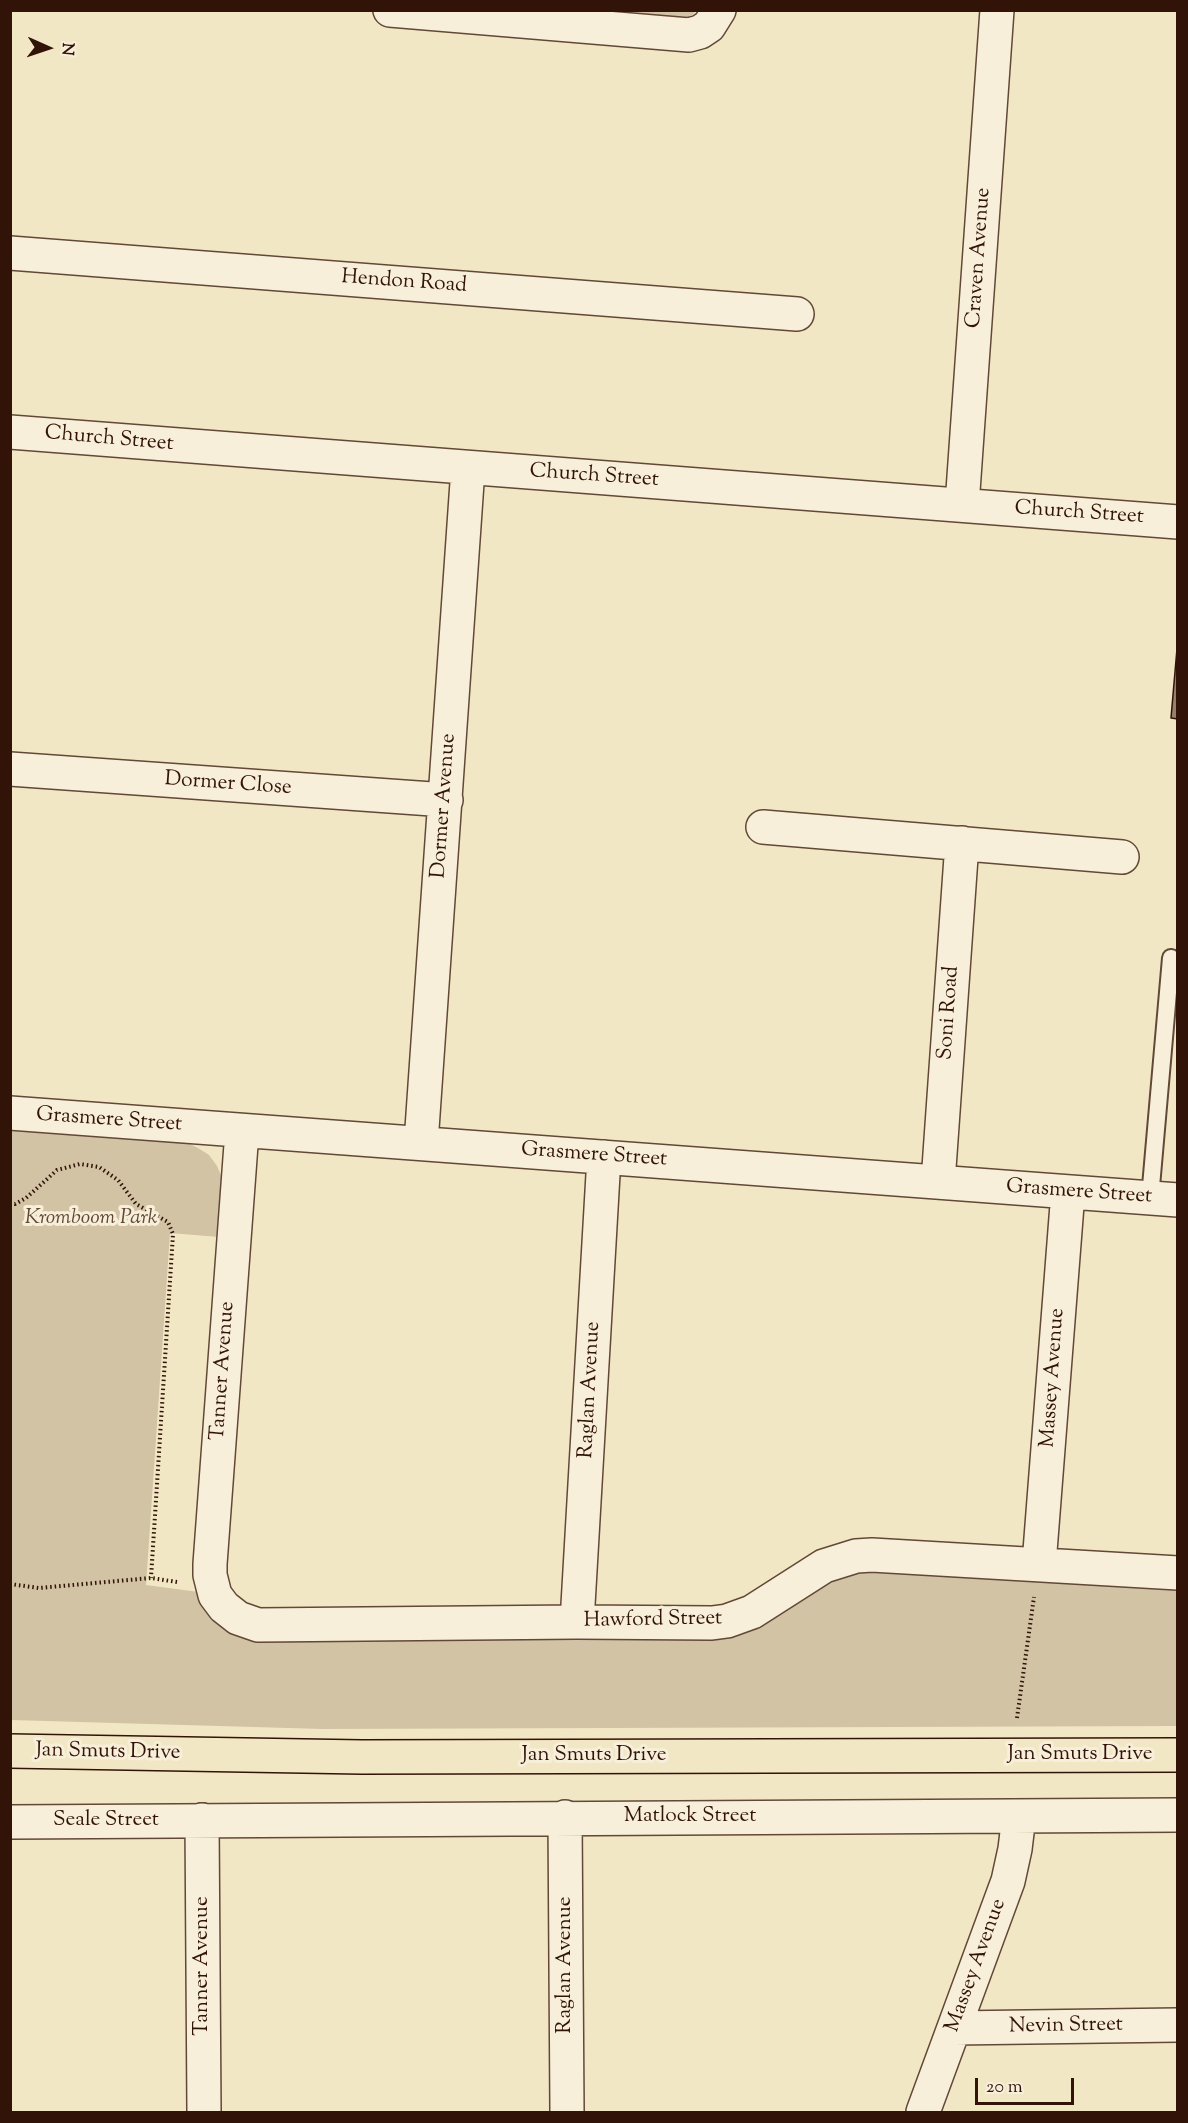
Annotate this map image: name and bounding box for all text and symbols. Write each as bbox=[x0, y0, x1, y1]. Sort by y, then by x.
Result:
north arrow bbox=[18, 18, 78, 78]
text: N bbox=[55, 42, 78, 56]
street label: Craven Avenue bbox=[963, 187, 997, 329]
street label: Hendon Road bbox=[340, 266, 468, 300]
street label: Church Street bbox=[43, 422, 175, 458]
street label: Church Street bbox=[529, 460, 659, 494]
street label: Church Street bbox=[1014, 497, 1144, 531]
street label: Dormer Avenue bbox=[427, 733, 463, 879]
street label: Dormer Close bbox=[164, 768, 292, 802]
street label: Soni Road bbox=[934, 965, 966, 1061]
street label: Grasmere Street bbox=[35, 1103, 183, 1139]
street label: Grasmere Street bbox=[520, 1138, 668, 1174]
street label: Grasmere Street bbox=[1005, 1175, 1153, 1211]
park label: Kromboom Park bbox=[25, 1206, 157, 1232]
street label: Tanner Avenue bbox=[207, 1301, 241, 1441]
street label: Massey Avenue bbox=[1037, 1307, 1071, 1449]
street label: Raglan Avenue bbox=[575, 1321, 607, 1459]
street label: Hawford Street bbox=[584, 1607, 722, 1635]
street label: Jan Smuts Drive bbox=[35, 1739, 181, 1767]
street label: Jan Smuts Drive bbox=[1008, 1742, 1152, 1768]
street label: Jan Smuts Drive bbox=[522, 1743, 666, 1769]
street label: Matlock Street bbox=[624, 1804, 756, 1830]
street label: Seale Street bbox=[53, 1808, 159, 1834]
street label: Tanner Avenue bbox=[190, 1896, 216, 2036]
street label: Raglan Avenue bbox=[553, 1896, 579, 2034]
street label: Massey Avenue bbox=[941, 1896, 1013, 2036]
street label: Nevin Street bbox=[1009, 2013, 1123, 2041]
scale bar bbox=[978, 2066, 1077, 2104]
text: 20 m bbox=[986, 2075, 1023, 2101]

